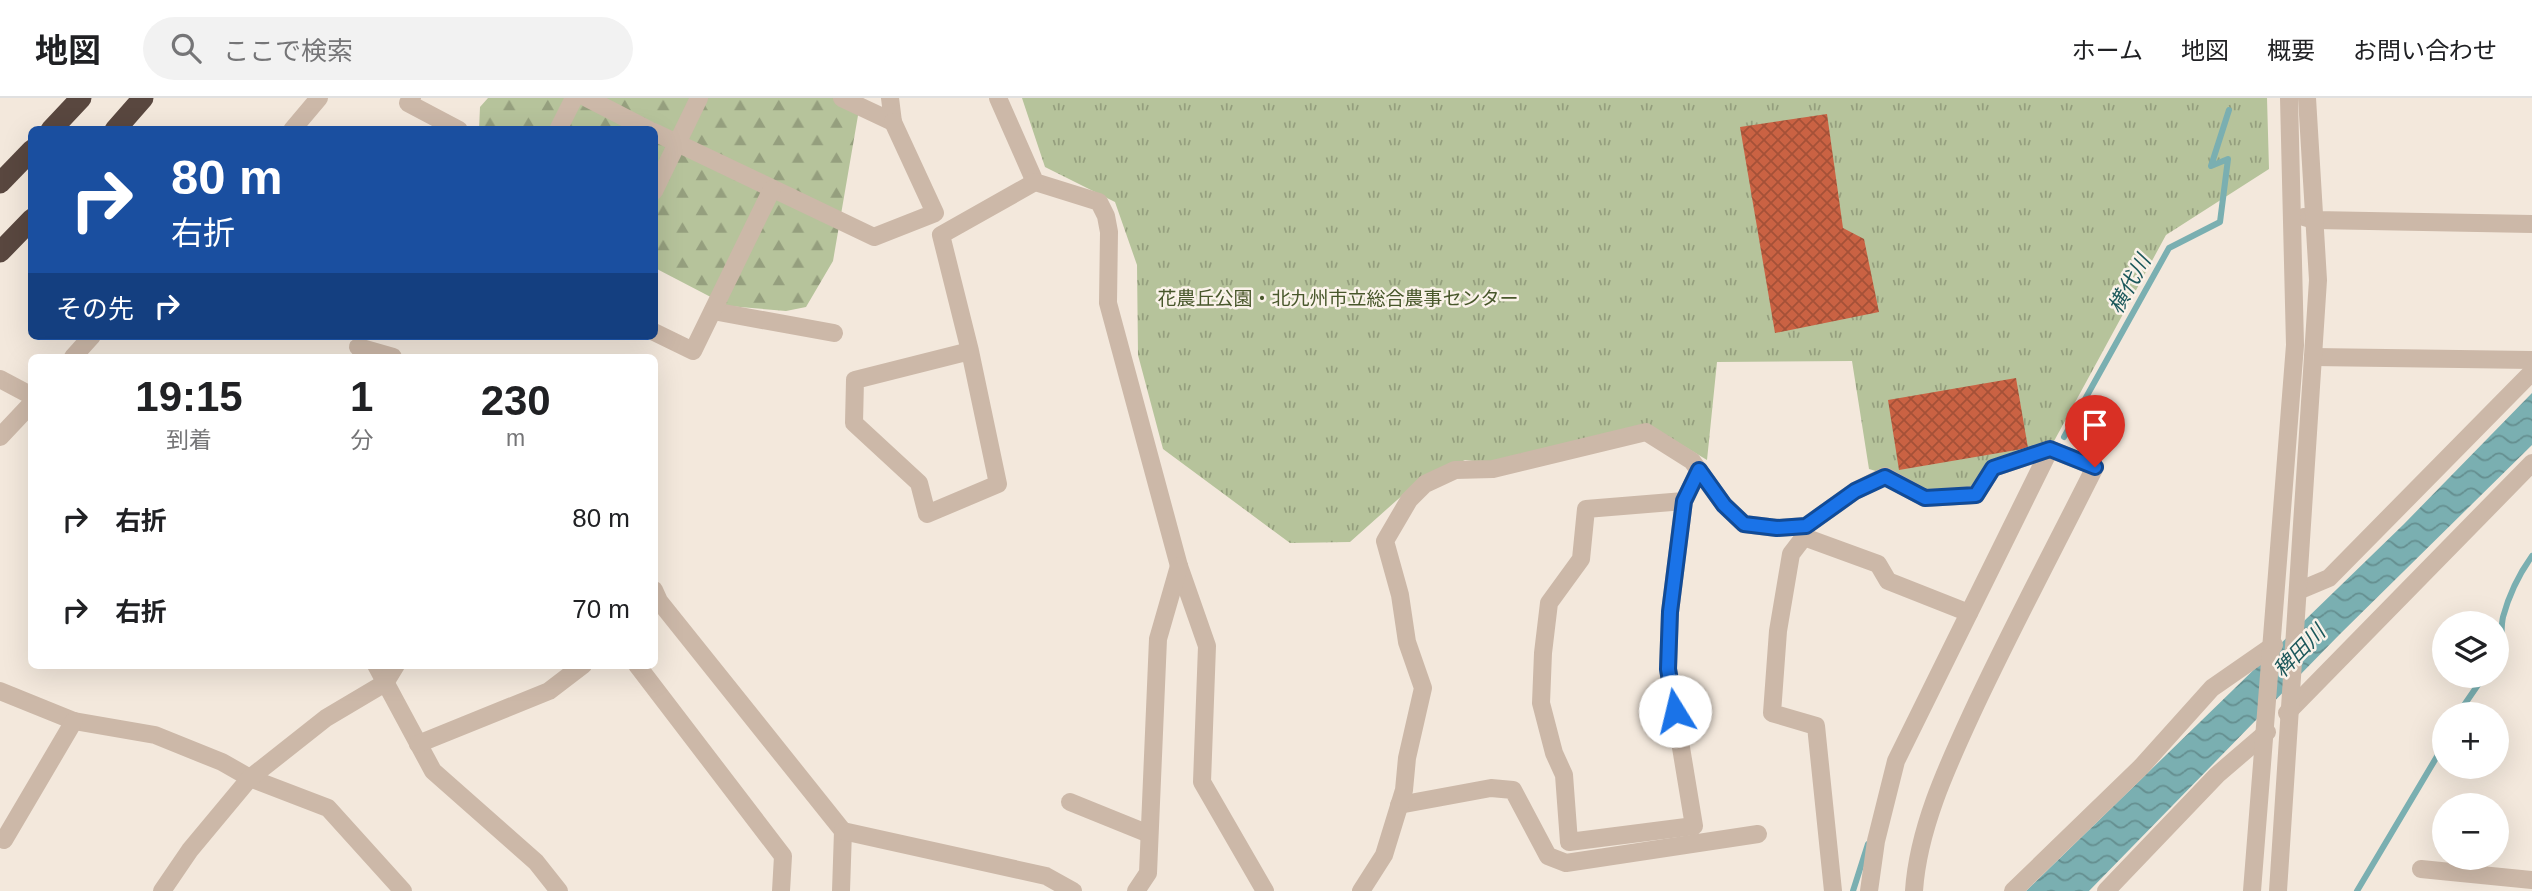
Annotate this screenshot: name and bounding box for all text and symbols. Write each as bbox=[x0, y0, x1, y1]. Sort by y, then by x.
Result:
search box bbox=[143, 17, 633, 80]
icon: search bbox=[167, 29, 205, 67]
text: 地図 bbox=[35, 32, 101, 69]
text: ここで検索 bbox=[223, 36, 353, 66]
text: ホーム bbox=[2072, 37, 2143, 64]
text: 地図 bbox=[2181, 37, 2229, 64]
text: 概要 bbox=[2267, 37, 2315, 64]
text: お問い合わせ bbox=[2353, 37, 2497, 64]
text: 80 m bbox=[171, 150, 283, 204]
icon: right bbox=[56, 154, 147, 245]
text: 右折 bbox=[171, 215, 235, 251]
water label: 横代川 bbox=[2104, 249, 2155, 317]
icon: right bbox=[148, 287, 186, 325]
park label: 花農丘公園・北九州市立総合農事センター bbox=[1157, 288, 1519, 309]
text: その先 bbox=[56, 294, 134, 324]
text: 19:15 bbox=[135, 373, 243, 420]
text: 1 bbox=[350, 373, 373, 420]
text: 230 bbox=[481, 377, 551, 424]
pin bbox=[2065, 395, 2125, 467]
icon: arrive bbox=[2076, 406, 2114, 444]
text: m bbox=[506, 425, 525, 451]
text: 到着 bbox=[166, 427, 212, 453]
text: 分 bbox=[350, 427, 373, 453]
icon: right bbox=[56, 500, 94, 538]
text: 80 m bbox=[572, 503, 630, 533]
text: 右折 bbox=[115, 506, 167, 536]
icon: right bbox=[56, 591, 94, 629]
text: 70 m bbox=[572, 594, 630, 624]
text: 右折 bbox=[115, 597, 167, 627]
map controls bbox=[2432, 611, 2509, 870]
button: layers bbox=[2432, 611, 2509, 688]
water label: 稗田川 bbox=[2269, 619, 2331, 682]
position arrow bbox=[1638, 674, 1712, 748]
button: + bbox=[2432, 702, 2509, 779]
button: − bbox=[2432, 793, 2509, 870]

